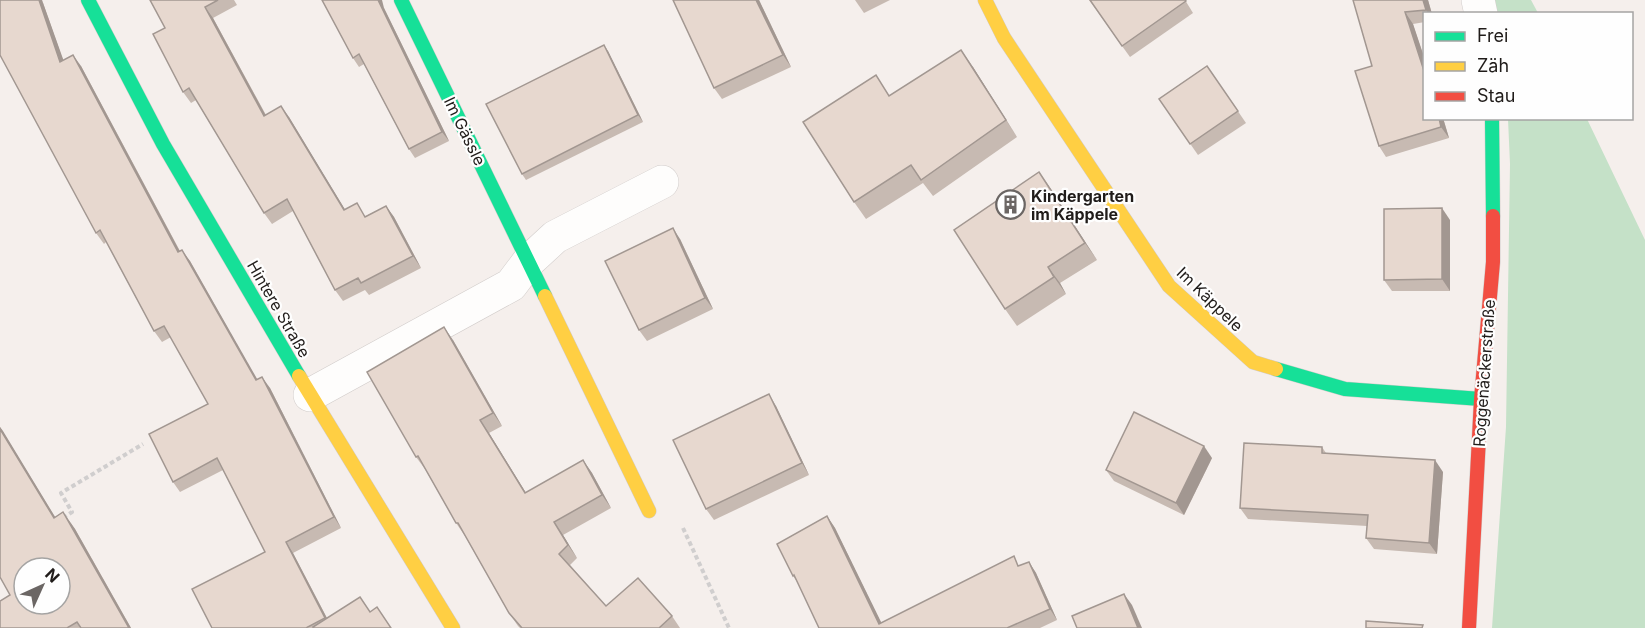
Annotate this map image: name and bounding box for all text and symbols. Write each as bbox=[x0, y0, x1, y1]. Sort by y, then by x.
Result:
legend bbox=[1423, 12, 1633, 120]
text: Frei bbox=[1477, 25, 1508, 46]
text: Zäh bbox=[1477, 55, 1509, 76]
text: Stau bbox=[1477, 85, 1515, 106]
street label: Im Gässle bbox=[440, 93, 490, 169]
place label: Kindergarten im Käppele bbox=[1031, 186, 1134, 224]
building icon: Kindergarten im Käppele bbox=[994, 189, 1026, 221]
street label: Hintere Straße bbox=[243, 257, 315, 361]
street label: Im Käppele bbox=[1173, 262, 1247, 336]
street label: Roggenäckerstraße bbox=[1469, 299, 1499, 447]
north arrow bbox=[12, 556, 72, 616]
text: N bbox=[41, 564, 64, 587]

